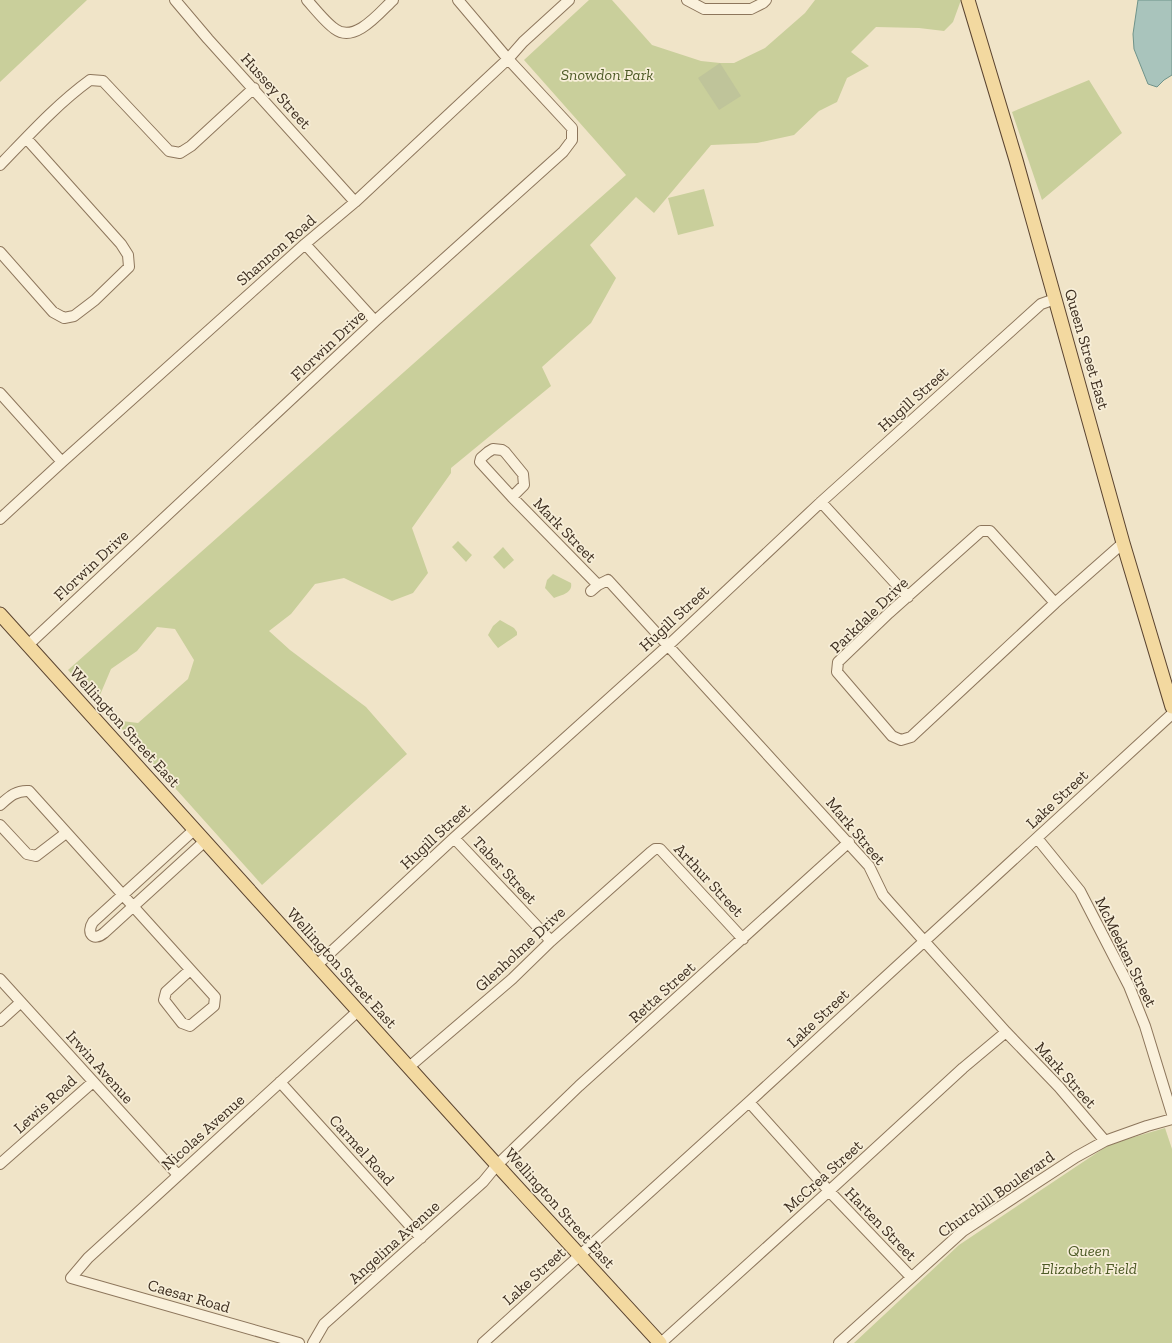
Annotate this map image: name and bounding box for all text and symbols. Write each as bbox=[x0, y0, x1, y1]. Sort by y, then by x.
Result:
street label: Hussey Street bbox=[237, 49, 315, 133]
park label: Snowdon Park bbox=[561, 65, 653, 84]
street label: Shannon Road bbox=[232, 210, 320, 290]
street label: Queen Street East bbox=[1061, 287, 1113, 411]
street label: Florwin Drive bbox=[287, 306, 369, 384]
street label: Hugill Street bbox=[874, 362, 952, 436]
street label: Mark Street bbox=[530, 494, 601, 566]
street label: Florwin Drive bbox=[50, 526, 132, 604]
street label: Parkdale Drive bbox=[826, 573, 912, 657]
street label: Hugill Street bbox=[635, 581, 713, 655]
street label: Wellington Street East bbox=[66, 663, 184, 791]
street label: Lake Street bbox=[1022, 765, 1092, 832]
street label: Mark Street bbox=[822, 793, 890, 869]
street label: Hugill Street bbox=[396, 799, 474, 873]
street label: Taber Street bbox=[469, 832, 541, 908]
street label: Arthur Street bbox=[670, 839, 748, 921]
street label: McMeeken Street bbox=[1091, 894, 1161, 1010]
street label: Glenholme Drive bbox=[471, 902, 569, 996]
street label: Wellington Street East bbox=[283, 904, 401, 1032]
street label: Retta Street bbox=[625, 957, 699, 1027]
street label: Lake Street bbox=[783, 984, 853, 1051]
street label: Irwin Avenue bbox=[62, 1027, 138, 1107]
street label: Mark Street bbox=[1031, 1038, 1101, 1112]
street label: Lewis Road bbox=[10, 1071, 80, 1137]
street label: Nicolas Avenue bbox=[158, 1090, 248, 1174]
street label: Carmel Road bbox=[325, 1111, 399, 1189]
street label: McCrea Street bbox=[780, 1136, 866, 1216]
street label: Wellington Street East bbox=[501, 1144, 619, 1272]
street label: Churchill Boulevard bbox=[934, 1147, 1058, 1241]
street label: Harten Street bbox=[841, 1183, 921, 1265]
street label: Angelina Avenue bbox=[345, 1196, 443, 1288]
park label: Queen Elizabeth Field bbox=[1041, 1241, 1137, 1278]
street label: Lake Street bbox=[499, 1243, 569, 1309]
street label: Caesar Road bbox=[146, 1275, 233, 1317]

